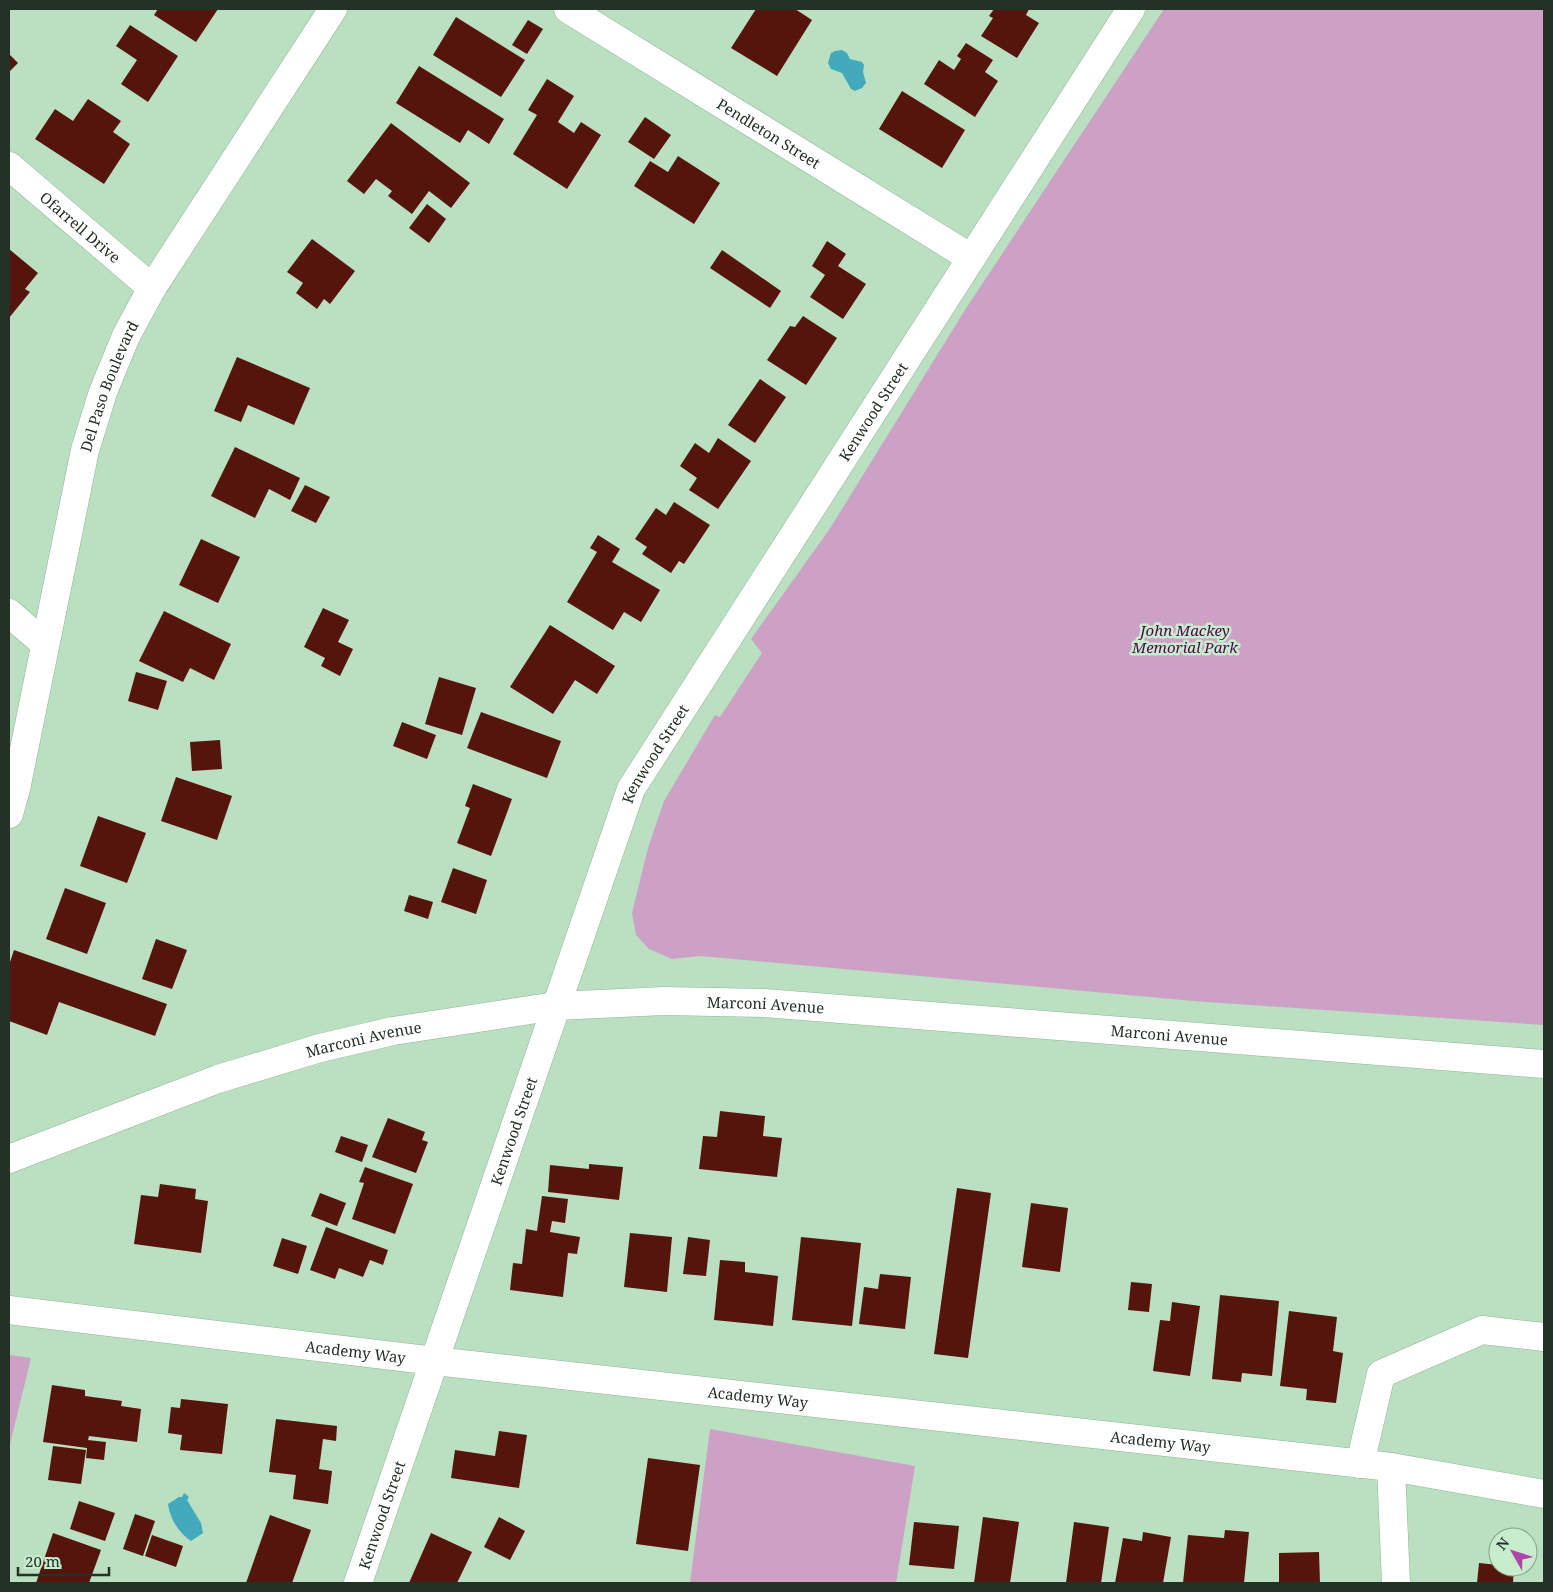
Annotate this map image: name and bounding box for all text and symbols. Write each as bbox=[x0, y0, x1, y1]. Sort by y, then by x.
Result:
street label: Pendleton Street bbox=[713, 94, 824, 173]
street label: Ofarrell Drive bbox=[36, 187, 125, 267]
street label: Del Paso Boulevard bbox=[75, 317, 142, 454]
street label: Kenwood Street bbox=[834, 358, 912, 465]
park label: John Mackey Memorial Park bbox=[1131, 620, 1238, 657]
street label: Kenwood Street bbox=[617, 700, 693, 806]
street label: Marconi Avenue bbox=[707, 992, 825, 1018]
street label: Marconi Avenue bbox=[303, 1017, 423, 1062]
street label: Marconi Avenue bbox=[1110, 1020, 1229, 1049]
street label: Kenwood Street bbox=[486, 1074, 541, 1188]
street label: Academy Way bbox=[304, 1336, 407, 1367]
street label: Academy Way bbox=[707, 1381, 810, 1412]
street label: Academy Way bbox=[1109, 1426, 1212, 1457]
street label: Kenwood Street bbox=[354, 1458, 409, 1572]
north arrow bbox=[1488, 1527, 1538, 1577]
text: N bbox=[1492, 1533, 1513, 1554]
scale bar bbox=[18, 1544, 109, 1576]
text: 20 m bbox=[25, 1551, 60, 1571]

